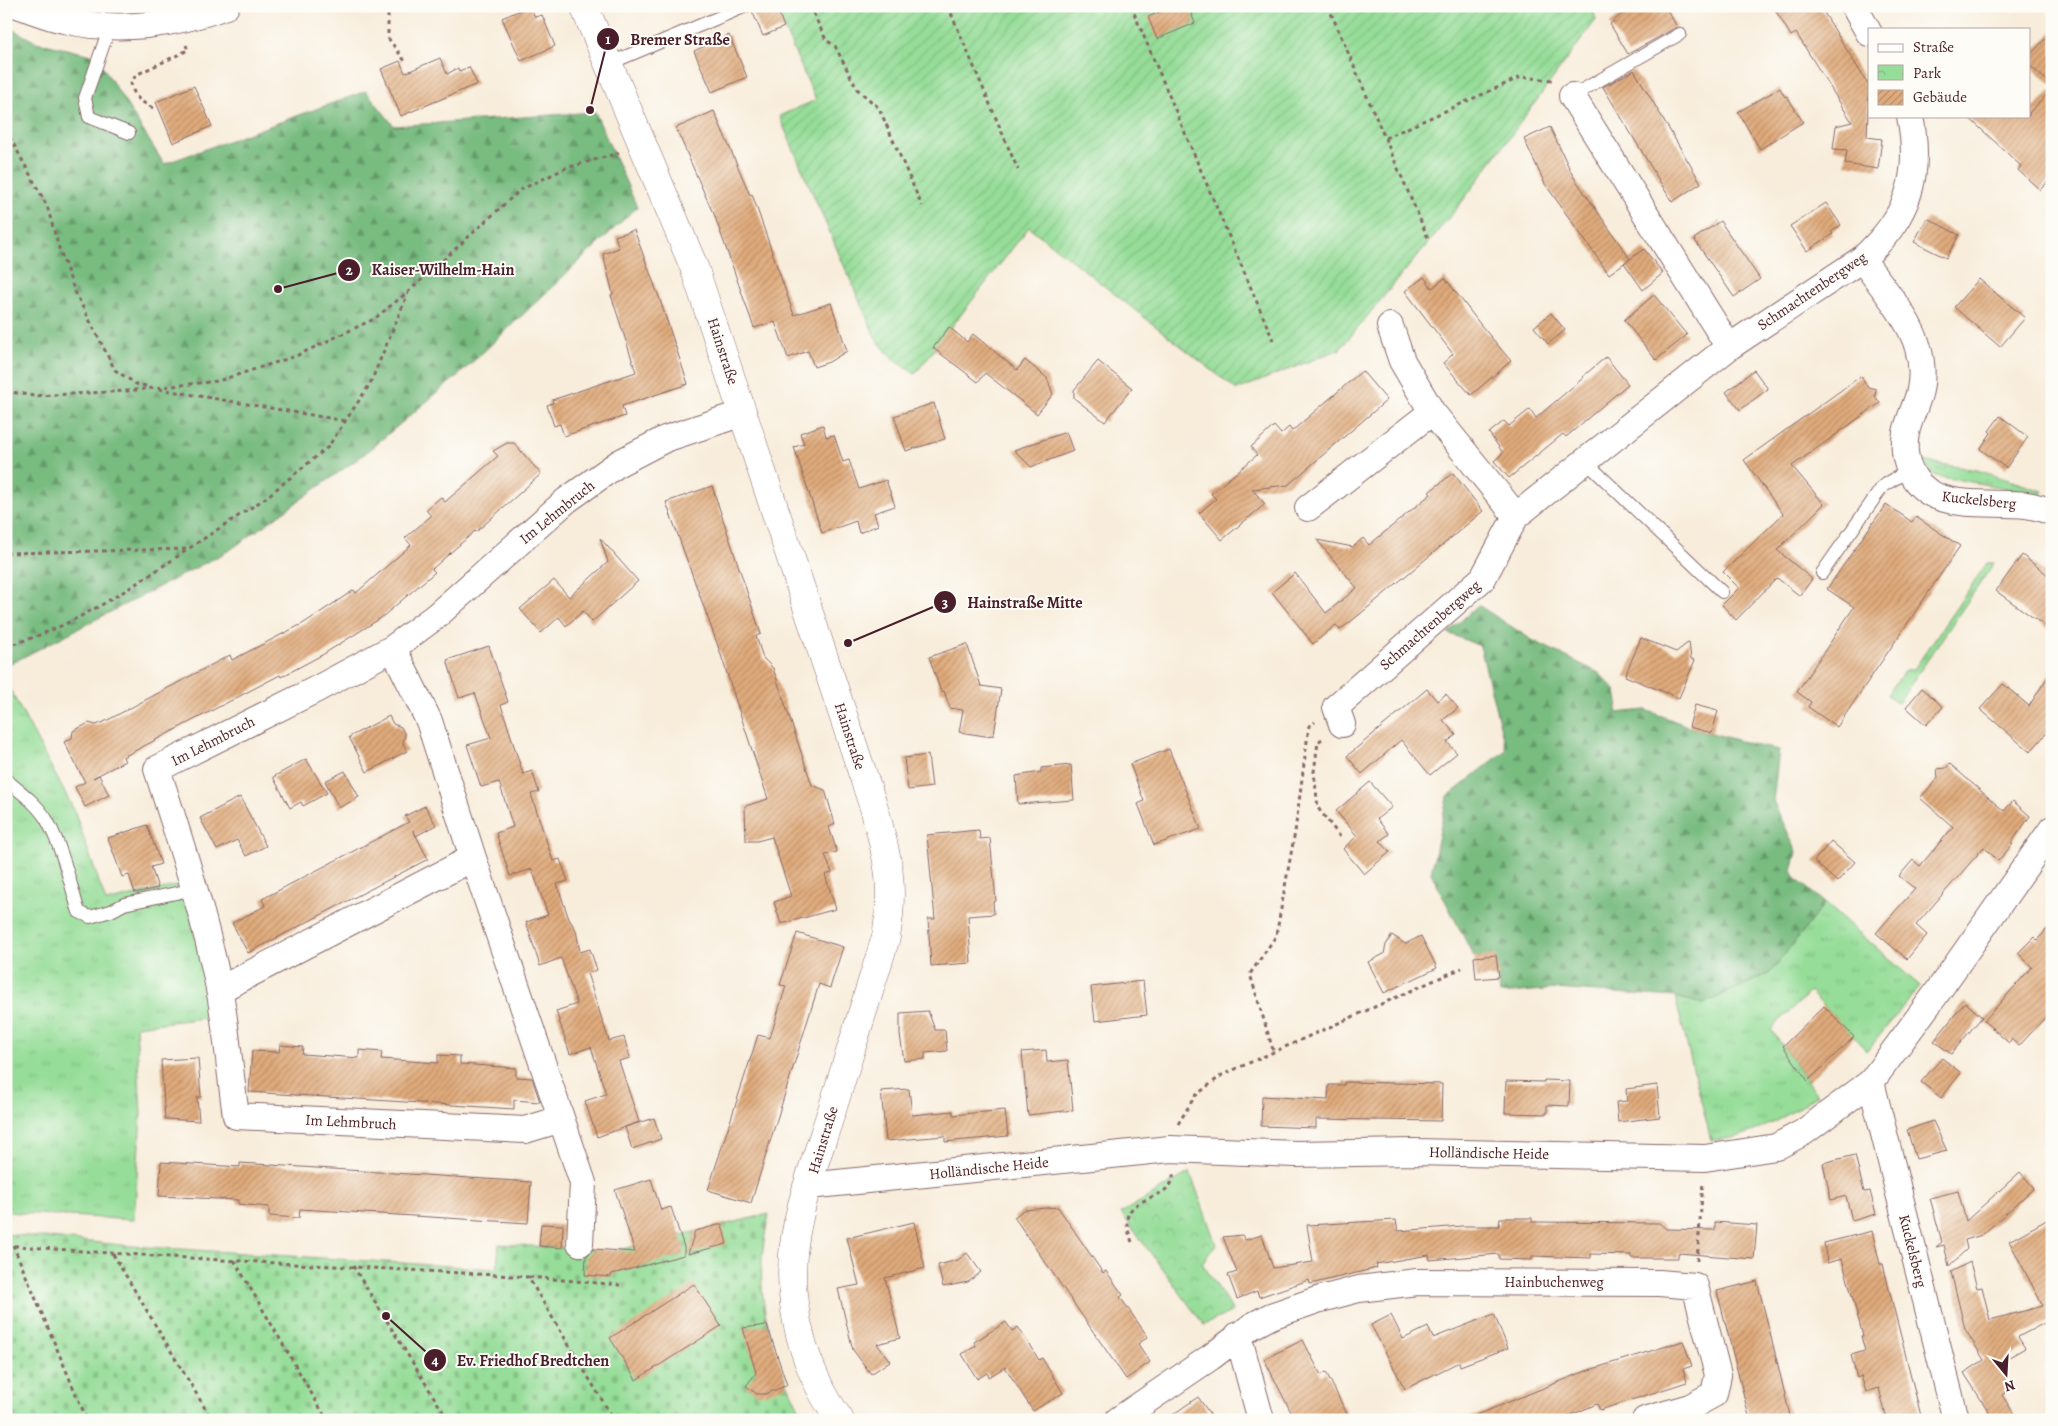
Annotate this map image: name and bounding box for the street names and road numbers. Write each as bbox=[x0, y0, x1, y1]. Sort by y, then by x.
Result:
street label: Schmachtenbergweg bbox=[1753, 247, 1871, 335]
street label: Hainstraße bbox=[703, 315, 743, 387]
street label: Im Lehmbruch bbox=[515, 475, 599, 549]
street label: Kuckelsberg bbox=[1941, 486, 2018, 514]
street label: Schmachtenbergweg bbox=[1375, 575, 1485, 674]
street label: Hainstraße bbox=[830, 700, 870, 772]
street label: Im Lehmbruch bbox=[168, 711, 258, 771]
street label: Hainstraße bbox=[803, 1104, 843, 1176]
street label: Im Lehmbruch bbox=[305, 1110, 397, 1134]
street label: Holländische Heide bbox=[1429, 1142, 1550, 1164]
street label: Holländische Heide bbox=[928, 1152, 1050, 1184]
street label: Kuckelsberg bbox=[1894, 1212, 1932, 1290]
street label: Hainbuchenweg bbox=[1504, 1272, 1604, 1292]

